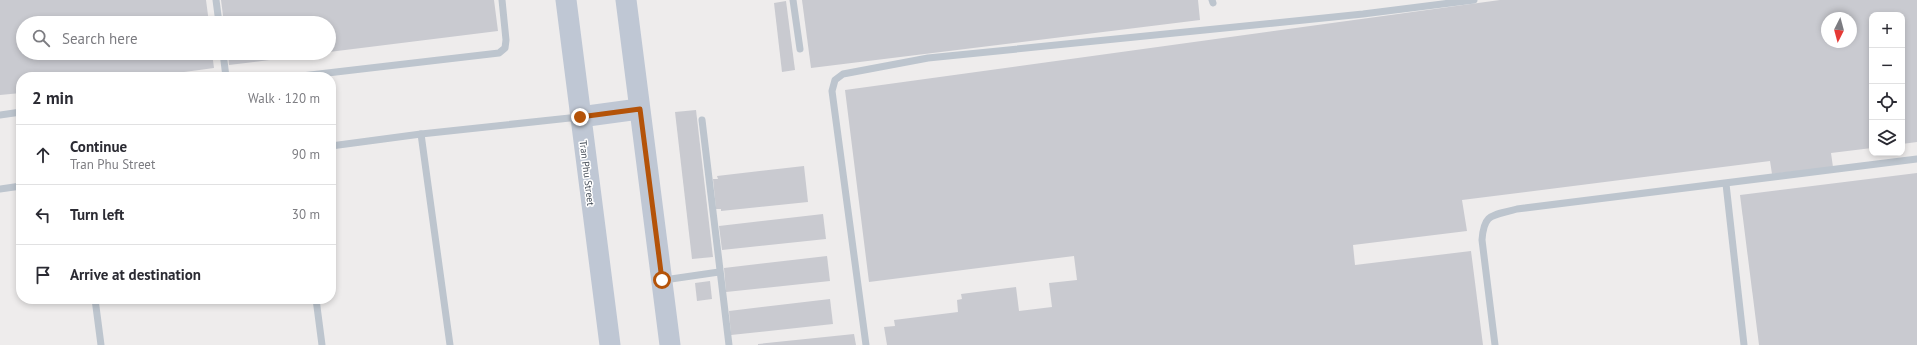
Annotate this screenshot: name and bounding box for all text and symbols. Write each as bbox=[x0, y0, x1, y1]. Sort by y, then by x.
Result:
north arrow bbox=[1821, 12, 1857, 48]
map controls bbox=[1869, 12, 1905, 156]
button: + bbox=[1869, 12, 1905, 48]
search box bbox=[16, 16, 336, 60]
icon: search bbox=[30, 27, 52, 49]
text: Search here bbox=[62, 29, 138, 48]
button: − bbox=[1869, 48, 1905, 84]
button: locate bbox=[1869, 84, 1905, 120]
text: 2 min bbox=[32, 87, 73, 109]
text: Walk · 120 m bbox=[248, 90, 320, 107]
route end bbox=[571, 108, 589, 126]
button: layers bbox=[1869, 120, 1905, 156]
text: Continue bbox=[70, 137, 127, 156]
street label: Tran Phu Street bbox=[577, 140, 598, 207]
icon: ahead bbox=[32, 144, 54, 166]
text: 90 m bbox=[292, 146, 320, 163]
text: Tran Phu Street bbox=[70, 156, 155, 173]
icon: left bbox=[32, 204, 54, 226]
text: Turn left bbox=[70, 205, 124, 224]
text: 30 m bbox=[292, 206, 320, 223]
icon: arrive bbox=[32, 264, 54, 286]
text: Arrive at destination bbox=[70, 265, 201, 284]
route start bbox=[653, 271, 671, 289]

